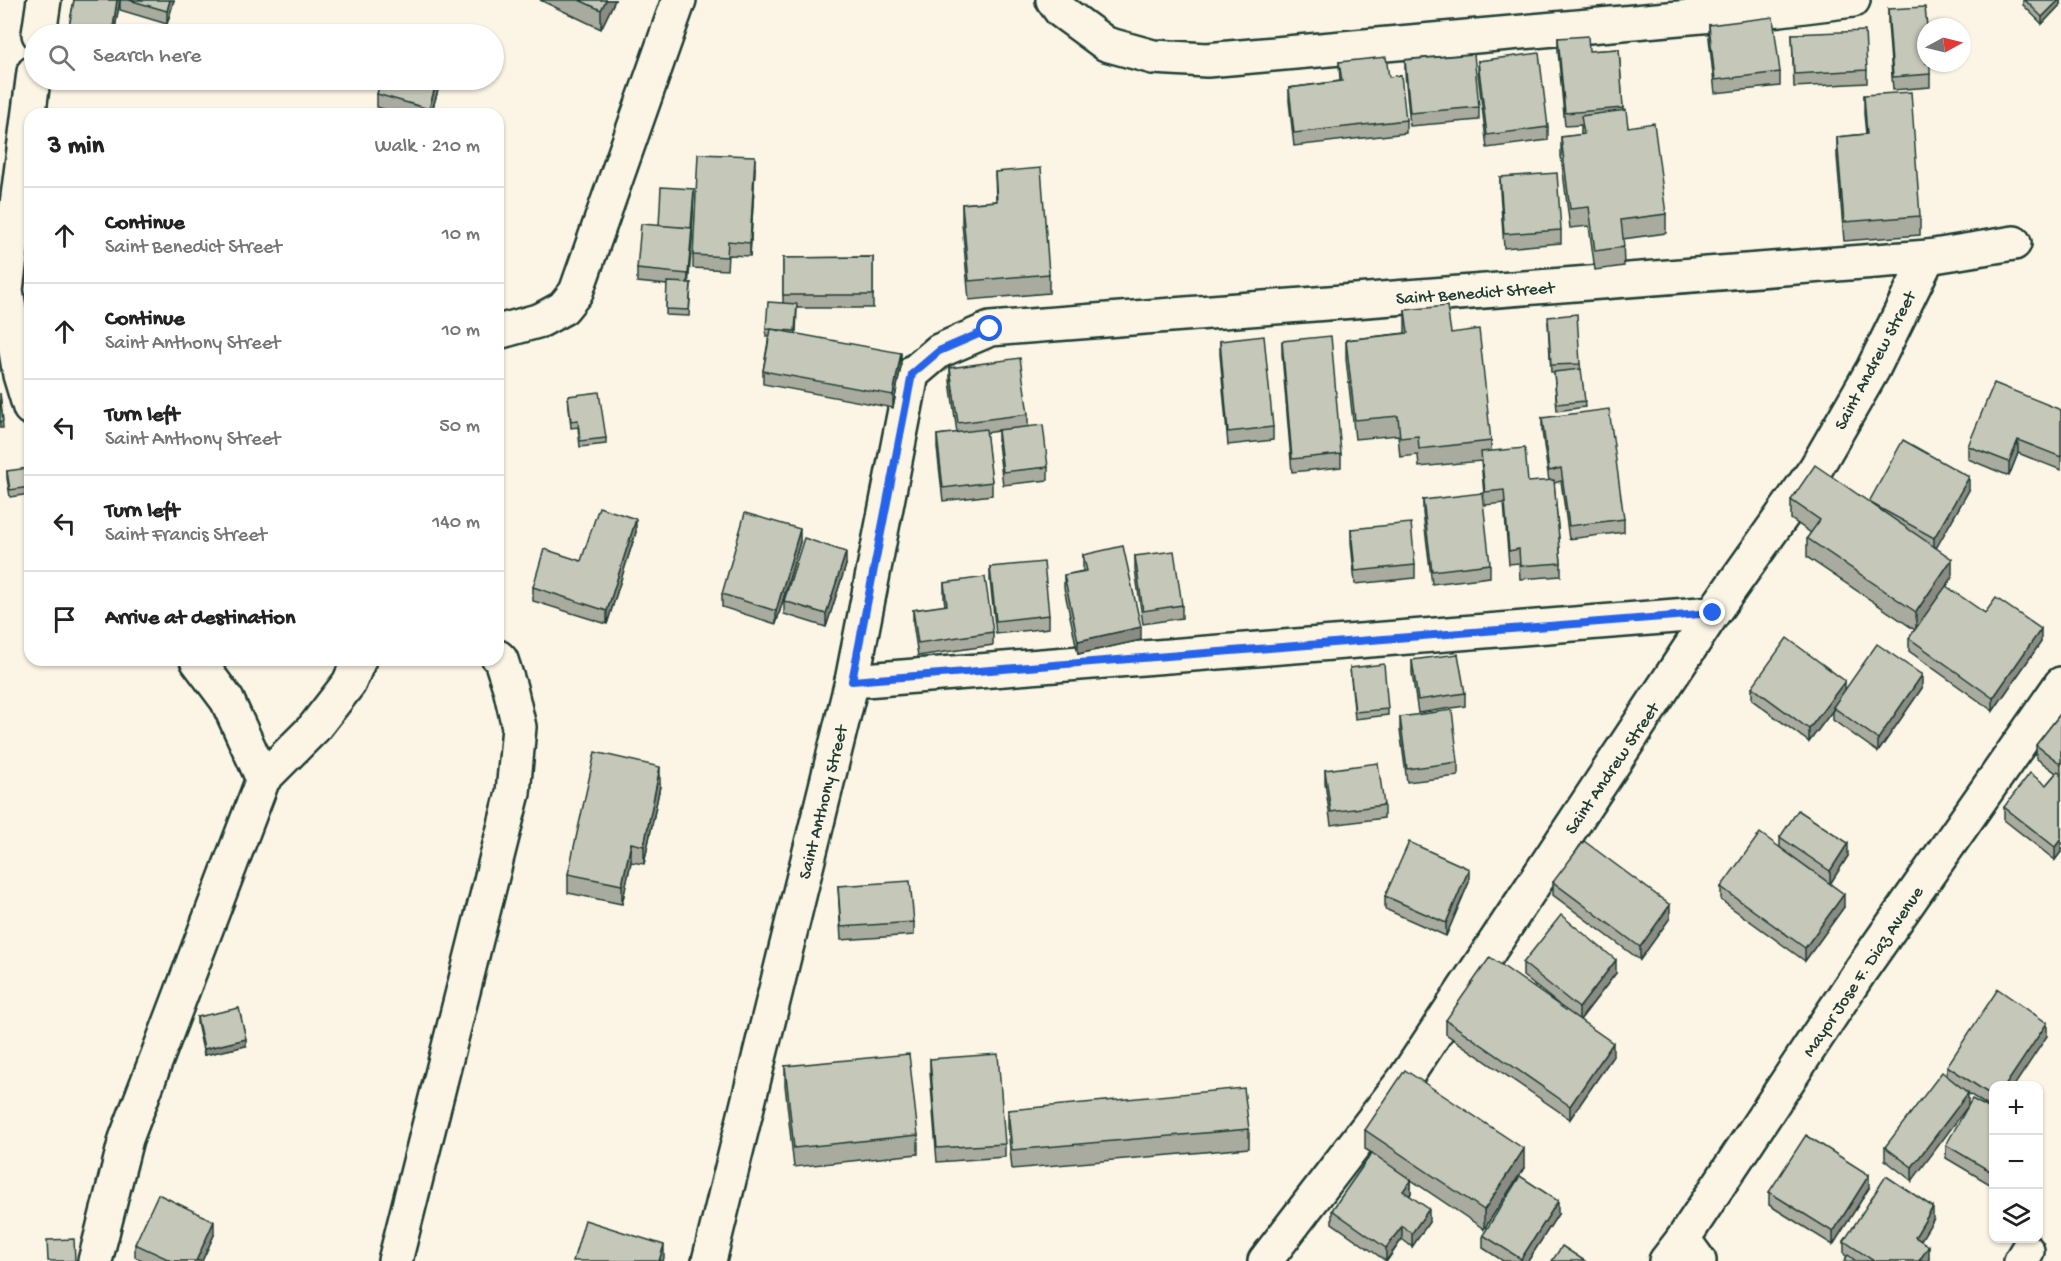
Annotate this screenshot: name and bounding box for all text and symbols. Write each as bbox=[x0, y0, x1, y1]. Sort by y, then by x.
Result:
north arrow bbox=[1917, 18, 1971, 72]
search box bbox=[24, 24, 504, 90]
icon: search bbox=[45, 41, 78, 74]
text: Search here bbox=[93, 44, 201, 70]
text: 3 min bbox=[48, 132, 104, 163]
text: Walk · 210 m bbox=[375, 136, 480, 159]
text: Continue bbox=[105, 211, 185, 237]
icon: ahead bbox=[48, 219, 81, 252]
text: 10 m bbox=[442, 224, 480, 247]
text: Saint Benedict Street bbox=[105, 237, 282, 260]
street label: Saint Benedict Street bbox=[1395, 278, 1557, 311]
street label: Saint Andrew Street bbox=[1831, 287, 1922, 434]
text: Continue bbox=[105, 307, 185, 333]
icon: ahead bbox=[48, 315, 81, 348]
route start bbox=[976, 315, 1002, 341]
text: 10 m bbox=[442, 320, 480, 343]
text: Saint Anthony Street bbox=[105, 333, 280, 356]
text: Turn left bbox=[105, 403, 179, 429]
icon: left bbox=[48, 411, 81, 444]
text: 50 m bbox=[439, 416, 480, 439]
text: Saint Anthony Street bbox=[105, 429, 280, 452]
text: Turn left bbox=[105, 499, 179, 525]
icon: left bbox=[48, 507, 81, 540]
text: 140 m bbox=[432, 512, 480, 535]
text: Saint Francis Street bbox=[105, 525, 267, 548]
route end bbox=[1699, 599, 1725, 625]
icon: arrive bbox=[48, 603, 81, 636]
text: Arrive at destination bbox=[105, 606, 295, 632]
street label: Saint Andrew Street bbox=[1561, 698, 1666, 839]
street label: Saint Anthony Street bbox=[795, 722, 854, 882]
street label: Mayor Jose F. Diaz Avenue bbox=[1799, 882, 1930, 1062]
map controls bbox=[1989, 1081, 2043, 1243]
button: + bbox=[1989, 1081, 2043, 1135]
button: − bbox=[1989, 1135, 2043, 1189]
button: layers bbox=[1989, 1189, 2043, 1243]

